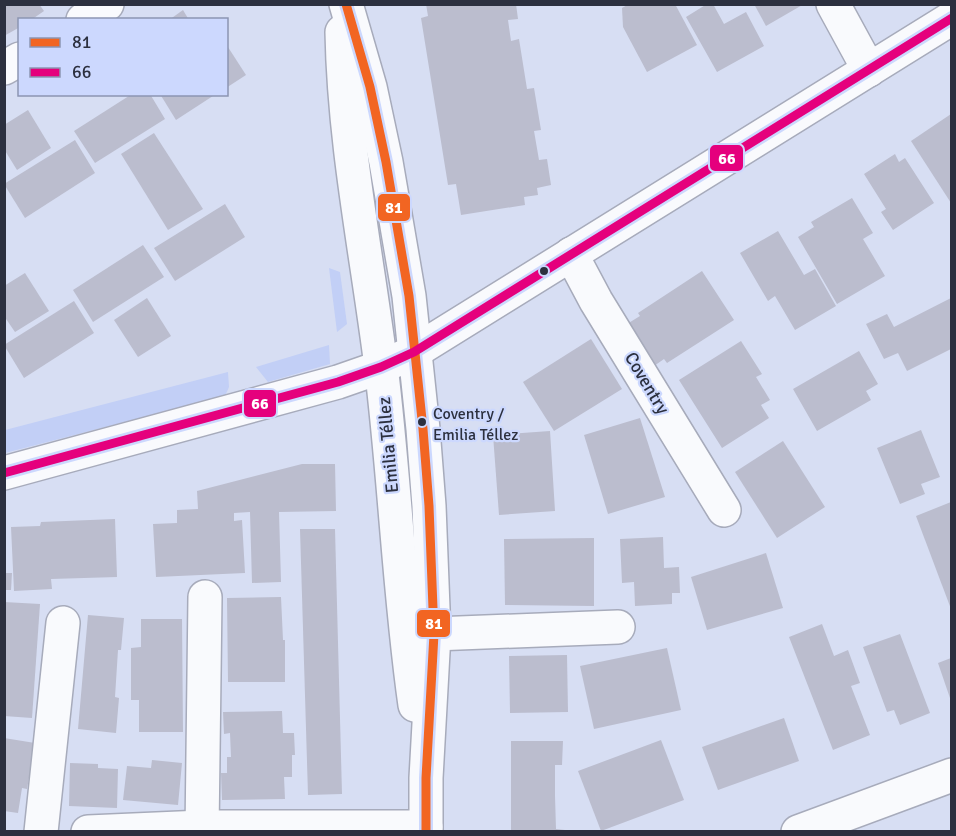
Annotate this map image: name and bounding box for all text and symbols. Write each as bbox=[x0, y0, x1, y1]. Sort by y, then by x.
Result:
legend bbox=[18, 18, 228, 96]
text: 81 bbox=[72, 31, 91, 53]
text: 66 bbox=[72, 61, 91, 83]
line badge: 66 bbox=[709, 144, 744, 172]
text: 66 bbox=[718, 149, 736, 169]
line badge: 81 bbox=[377, 193, 411, 222]
text: 81 bbox=[385, 198, 403, 218]
unlabelled marker bbox=[538, 265, 550, 277]
street label: Coventry bbox=[620, 348, 674, 419]
line badge: 66 bbox=[243, 389, 277, 418]
text: 66 bbox=[251, 394, 269, 414]
street label: Emilia Téllez bbox=[373, 396, 403, 494]
place label: Coventry / Emilia Téllez bbox=[433, 404, 519, 445]
marker: Coventry / Emilia Téllez bbox=[416, 416, 428, 428]
line badge: 81 bbox=[416, 609, 451, 638]
text: 81 bbox=[425, 614, 443, 634]

